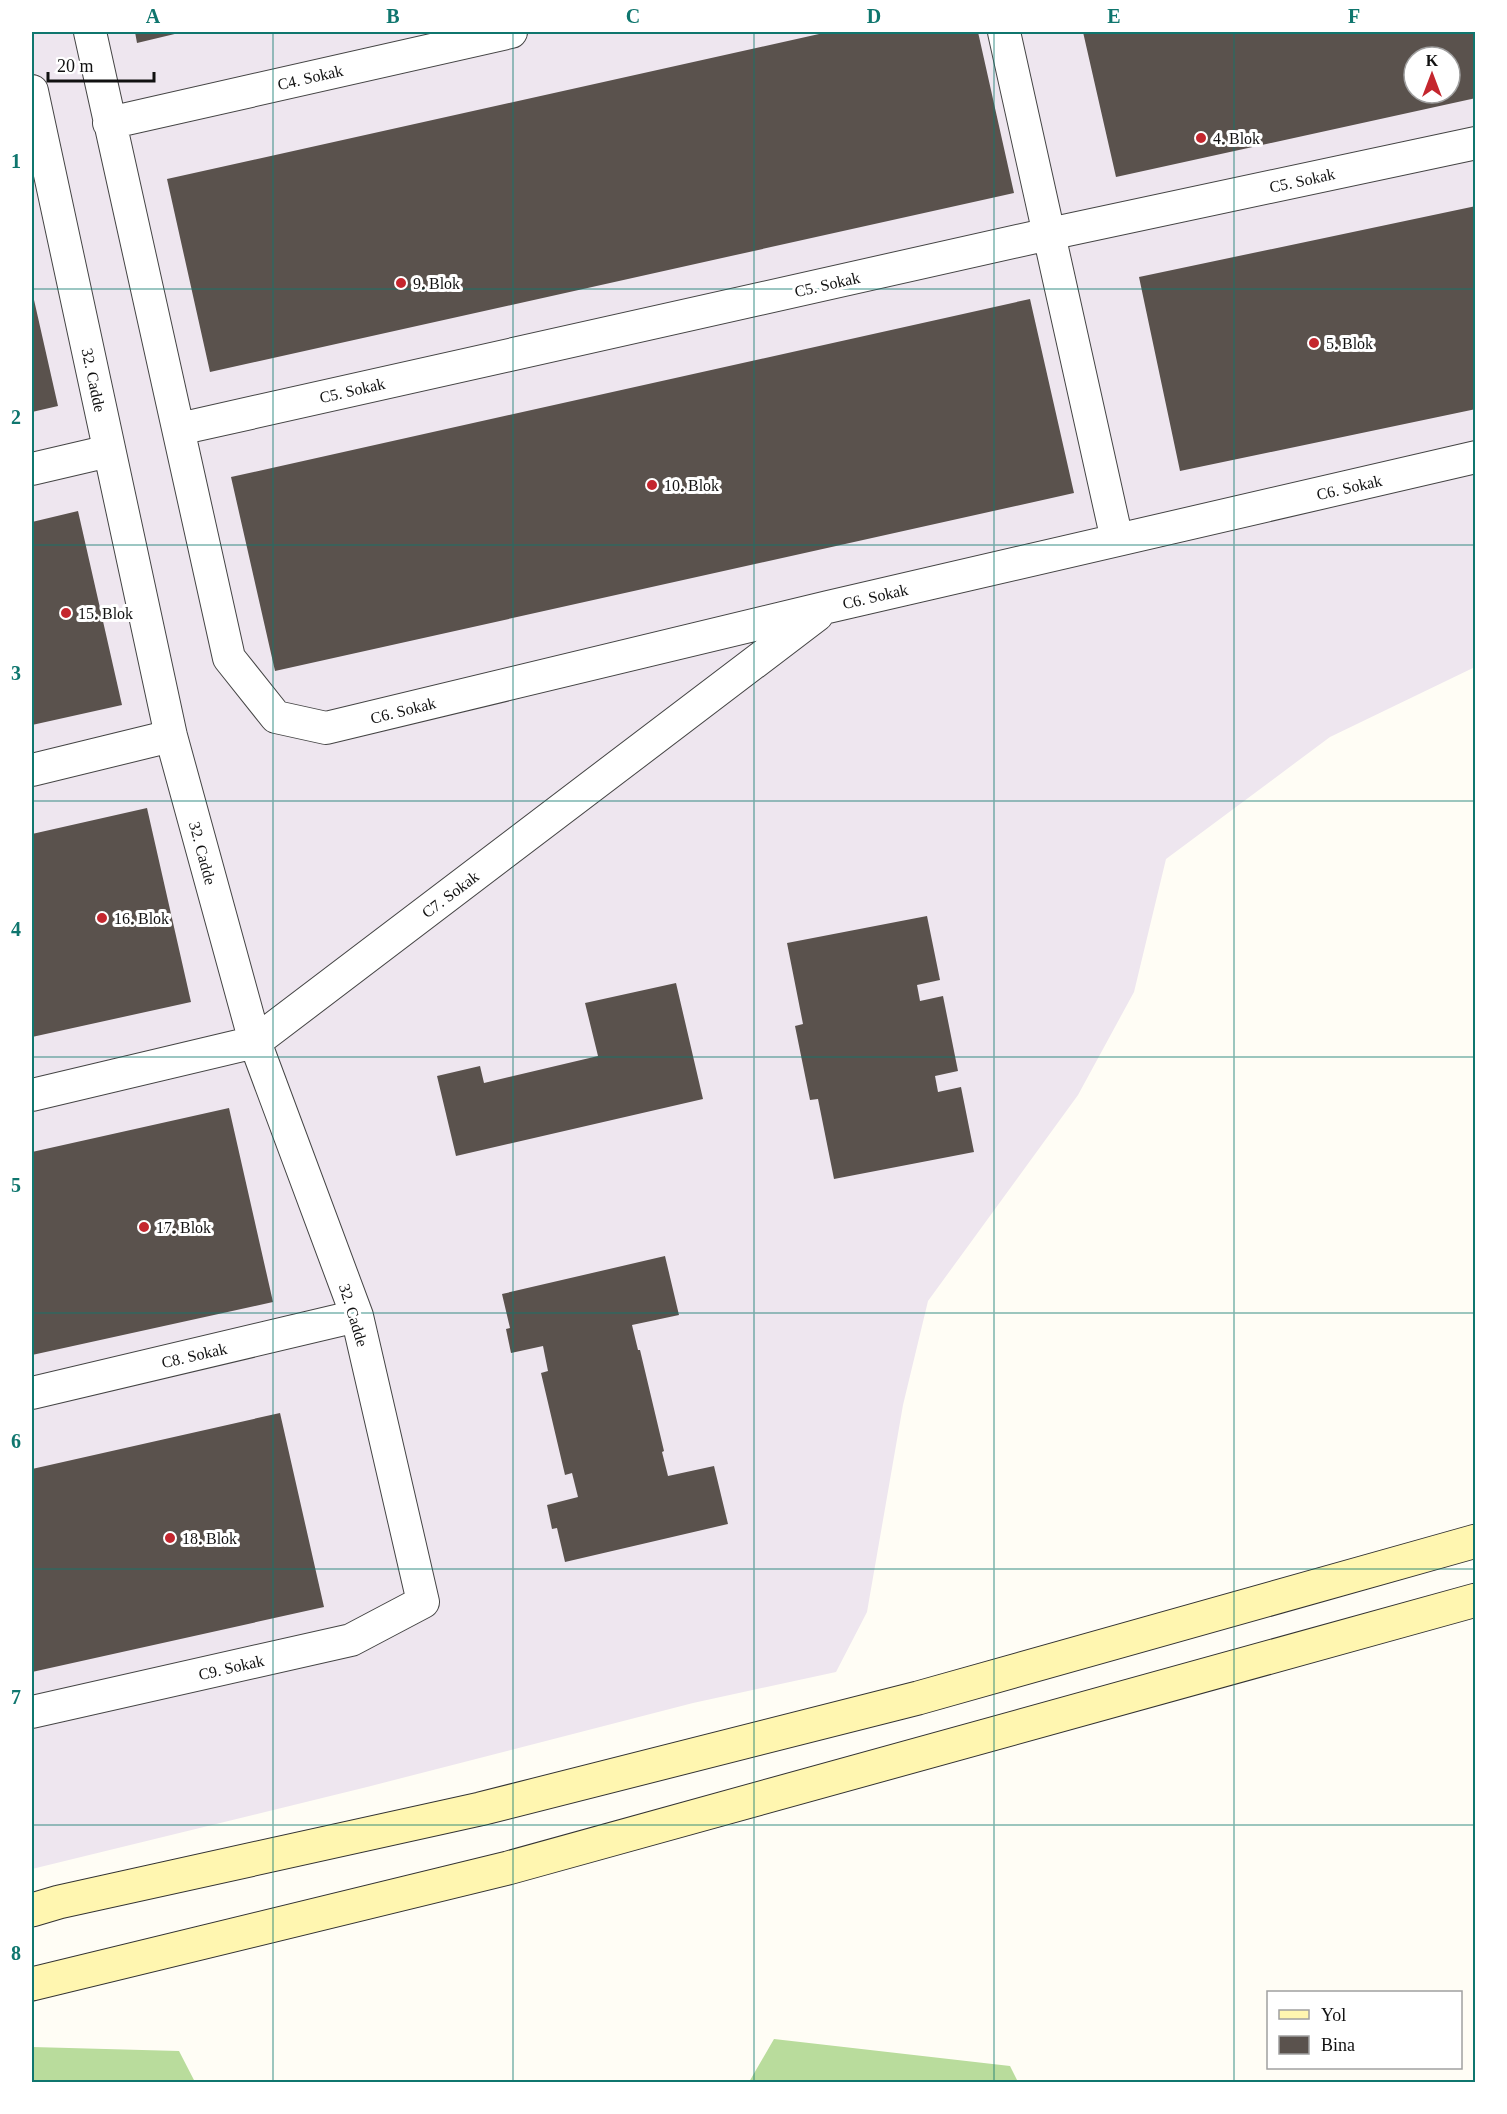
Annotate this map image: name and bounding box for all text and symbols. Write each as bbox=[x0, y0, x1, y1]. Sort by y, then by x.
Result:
text: A bbox=[146, 5, 161, 27]
text: B bbox=[386, 5, 400, 27]
text: C bbox=[626, 5, 640, 27]
text: D bbox=[867, 5, 881, 27]
text: E bbox=[1107, 5, 1121, 27]
text: F bbox=[1348, 5, 1360, 27]
scale bar bbox=[48, 45, 154, 83]
north arrow bbox=[1402, 45, 1462, 105]
text: K bbox=[1426, 52, 1439, 69]
text: 20 m bbox=[57, 56, 94, 76]
street label: C4. Sokak bbox=[276, 62, 345, 93]
place label: 4. Blok bbox=[1213, 130, 1260, 147]
marker: 4. Blok bbox=[1194, 131, 1208, 145]
text: 1 bbox=[11, 150, 21, 172]
street label: C5. Sokak bbox=[1268, 165, 1336, 196]
street label: C5. Sokak bbox=[793, 269, 862, 300]
place label: 9. Blok bbox=[413, 275, 460, 292]
marker: 9. Blok bbox=[394, 276, 408, 290]
place label: 5. Blok bbox=[1326, 335, 1373, 352]
marker: 5. Blok bbox=[1307, 336, 1321, 350]
street label: 32. Cadde bbox=[78, 347, 109, 414]
street label: C5. Sokak bbox=[318, 375, 387, 406]
text: 2 bbox=[11, 406, 21, 428]
street label: C6. Sokak bbox=[1315, 472, 1384, 503]
place label: 10. Blok bbox=[664, 477, 719, 494]
marker: 10. Blok bbox=[645, 478, 659, 492]
street label: C6. Sokak bbox=[841, 581, 910, 612]
place label: 15. Blok bbox=[78, 605, 133, 622]
marker: 15. Blok bbox=[59, 606, 73, 620]
text: 3 bbox=[11, 662, 21, 684]
street label: C6. Sokak bbox=[369, 694, 438, 727]
street label: 32. Cadde bbox=[186, 820, 219, 887]
street label: C7. Sokak bbox=[419, 868, 482, 921]
place label: 16. Blok bbox=[114, 910, 169, 927]
marker: 16. Blok bbox=[95, 911, 109, 925]
text: 4 bbox=[11, 918, 21, 940]
text: 5 bbox=[11, 1174, 21, 1196]
place label: 17. Blok bbox=[156, 1219, 211, 1236]
marker: 17. Blok bbox=[137, 1220, 151, 1234]
street label: 32. Cadde bbox=[336, 1282, 371, 1349]
street label: C8. Sokak bbox=[160, 1340, 229, 1371]
text: 6 bbox=[11, 1430, 21, 1452]
place label: 18. Blok bbox=[182, 1530, 237, 1547]
marker: 18. Blok bbox=[163, 1531, 177, 1545]
street label: C9. Sokak bbox=[197, 1652, 266, 1683]
text: 7 bbox=[11, 1686, 21, 1708]
text: 8 bbox=[11, 1942, 21, 1964]
legend bbox=[1267, 1991, 1462, 2069]
text: Yol bbox=[1321, 2005, 1346, 2025]
text: Bina bbox=[1321, 2035, 1355, 2055]

